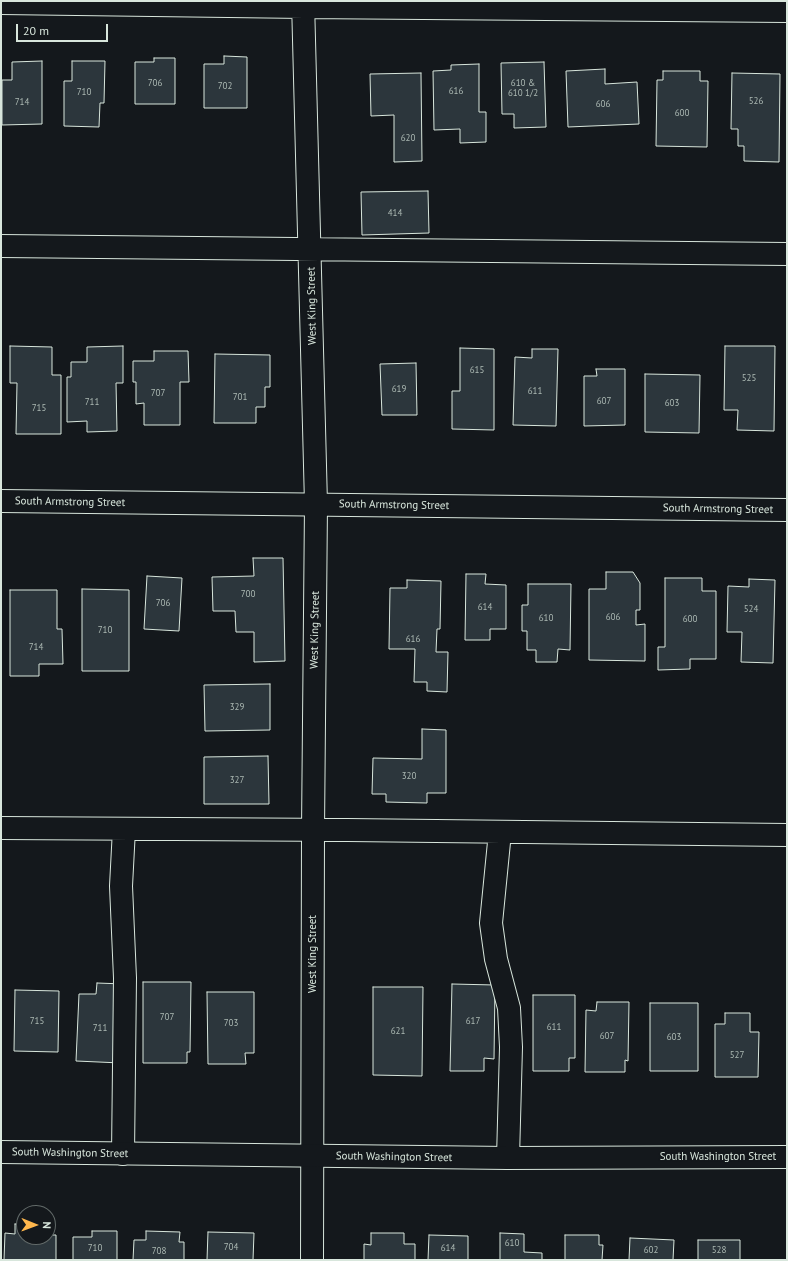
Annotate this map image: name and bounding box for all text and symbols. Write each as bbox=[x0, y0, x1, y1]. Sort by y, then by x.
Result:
scale bar bbox=[18, 16, 110, 42]
text: 20 m bbox=[23, 23, 49, 38]
house number: 706 bbox=[148, 78, 162, 88]
house number: 610 & 610 1/2 bbox=[508, 78, 538, 99]
house number: 702 bbox=[218, 81, 232, 91]
house number: 616 bbox=[449, 86, 463, 96]
house number: 710 bbox=[77, 87, 91, 97]
house number: 526 bbox=[749, 96, 763, 106]
house number: 714 bbox=[15, 97, 29, 107]
house number: 606 bbox=[596, 99, 610, 109]
house number: 600 bbox=[675, 108, 689, 118]
house number: 620 bbox=[401, 133, 415, 143]
house number: 414 bbox=[388, 208, 402, 218]
street label: West King Street bbox=[305, 267, 319, 345]
house number: 615 bbox=[470, 365, 484, 375]
house number: 525 bbox=[742, 373, 756, 383]
house number: 619 bbox=[392, 384, 406, 394]
house number: 611 bbox=[528, 386, 542, 396]
house number: 707 bbox=[151, 388, 165, 398]
house number: 701 bbox=[233, 392, 247, 402]
house number: 607 bbox=[597, 396, 611, 406]
house number: 711 bbox=[85, 397, 99, 407]
house number: 603 bbox=[665, 398, 679, 408]
house number: 715 bbox=[32, 403, 46, 413]
street label: South Armstrong Street bbox=[15, 494, 125, 510]
street label: South Armstrong Street bbox=[339, 497, 449, 513]
street label: South Armstrong Street bbox=[663, 501, 773, 517]
house number: 700 bbox=[241, 589, 255, 599]
street label: West King Street bbox=[308, 591, 322, 669]
house number: 706 bbox=[156, 598, 170, 608]
house number: 614 bbox=[478, 602, 492, 612]
house number: 524 bbox=[744, 604, 758, 614]
house number: 606 bbox=[606, 612, 620, 622]
house number: 610 bbox=[539, 613, 553, 623]
house number: 600 bbox=[683, 614, 697, 624]
house number: 710 bbox=[98, 625, 112, 635]
house number: 616 bbox=[406, 634, 420, 644]
house number: 714 bbox=[29, 642, 43, 652]
house number: 329 bbox=[230, 702, 244, 712]
house number: 320 bbox=[402, 771, 416, 781]
house number: 327 bbox=[230, 775, 244, 785]
street label: West King Street bbox=[306, 915, 320, 993]
house number: 707 bbox=[160, 1012, 174, 1022]
house number: 715 bbox=[30, 1016, 44, 1026]
house number: 617 bbox=[466, 1016, 480, 1026]
house number: 703 bbox=[224, 1018, 238, 1028]
house number: 611 bbox=[547, 1022, 561, 1032]
house number: 711 bbox=[93, 1023, 107, 1033]
house number: 621 bbox=[391, 1026, 405, 1036]
house number: 607 bbox=[600, 1031, 614, 1041]
house number: 603 bbox=[667, 1032, 681, 1042]
house number: 527 bbox=[730, 1050, 744, 1060]
street label: South Washington Street bbox=[12, 1145, 128, 1161]
street label: South Washington Street bbox=[336, 1149, 452, 1165]
street label: South Washington Street bbox=[660, 1150, 776, 1164]
north arrow bbox=[16, 1205, 56, 1245]
text: N bbox=[40, 1221, 54, 1229]
house number: 610 bbox=[505, 1238, 519, 1248]
house number: 704 bbox=[224, 1242, 238, 1252]
house number: 710 bbox=[88, 1243, 102, 1253]
house number: 614 bbox=[441, 1243, 455, 1253]
house number: 602 bbox=[644, 1245, 658, 1255]
house number: 528 bbox=[712, 1245, 726, 1255]
house number: 708 bbox=[152, 1246, 166, 1256]

